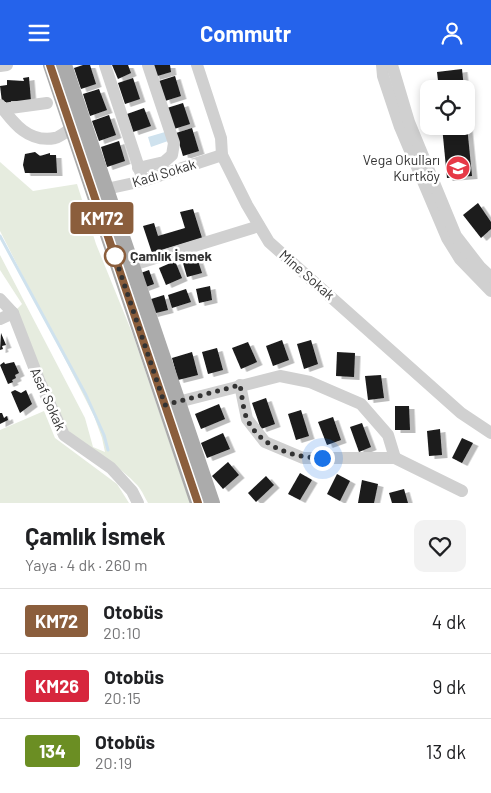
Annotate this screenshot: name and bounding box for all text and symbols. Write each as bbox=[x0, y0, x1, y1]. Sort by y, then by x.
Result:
icon: menu bbox=[25, 19, 53, 47]
icon: person bbox=[438, 19, 466, 47]
text: Commutr bbox=[200, 20, 291, 46]
map controls bbox=[420, 80, 475, 135]
button: locate bbox=[420, 80, 475, 135]
place label: Vega Okulları Kurtköy bbox=[363, 151, 441, 184]
street label: Kadı Sokak bbox=[130, 155, 198, 190]
school or university icon: Vega Okulları Kurtköy bbox=[445, 155, 471, 181]
line badge: KM72 bbox=[67, 202, 137, 234]
text: KM72 bbox=[80, 207, 124, 229]
marker: Çamlık İsmek bbox=[104, 245, 126, 267]
street label: Mine Sokak bbox=[276, 246, 338, 303]
place label: Çamlık İsmek bbox=[130, 247, 213, 264]
street label: Asaf Sokak bbox=[27, 365, 70, 433]
your location bbox=[310, 446, 335, 471]
button: heart bbox=[414, 520, 466, 572]
text: Çamlık İsmek bbox=[25, 521, 166, 550]
text: Yaya · 4 dk · 260 m bbox=[25, 555, 147, 574]
text: Otobüs bbox=[103, 600, 163, 623]
text: KM72 bbox=[35, 610, 78, 632]
text: 4 dk bbox=[432, 610, 466, 633]
text: 20:10 bbox=[103, 623, 141, 642]
text: Otobüs bbox=[104, 665, 164, 688]
text: KM26 bbox=[35, 675, 79, 697]
text: 9 dk bbox=[432, 675, 466, 698]
text: 20:15 bbox=[104, 688, 141, 707]
text: Otobüs bbox=[95, 730, 155, 753]
text: 134 bbox=[39, 740, 66, 762]
text: 13 dk bbox=[426, 740, 466, 763]
text: 20:19 bbox=[95, 753, 132, 772]

